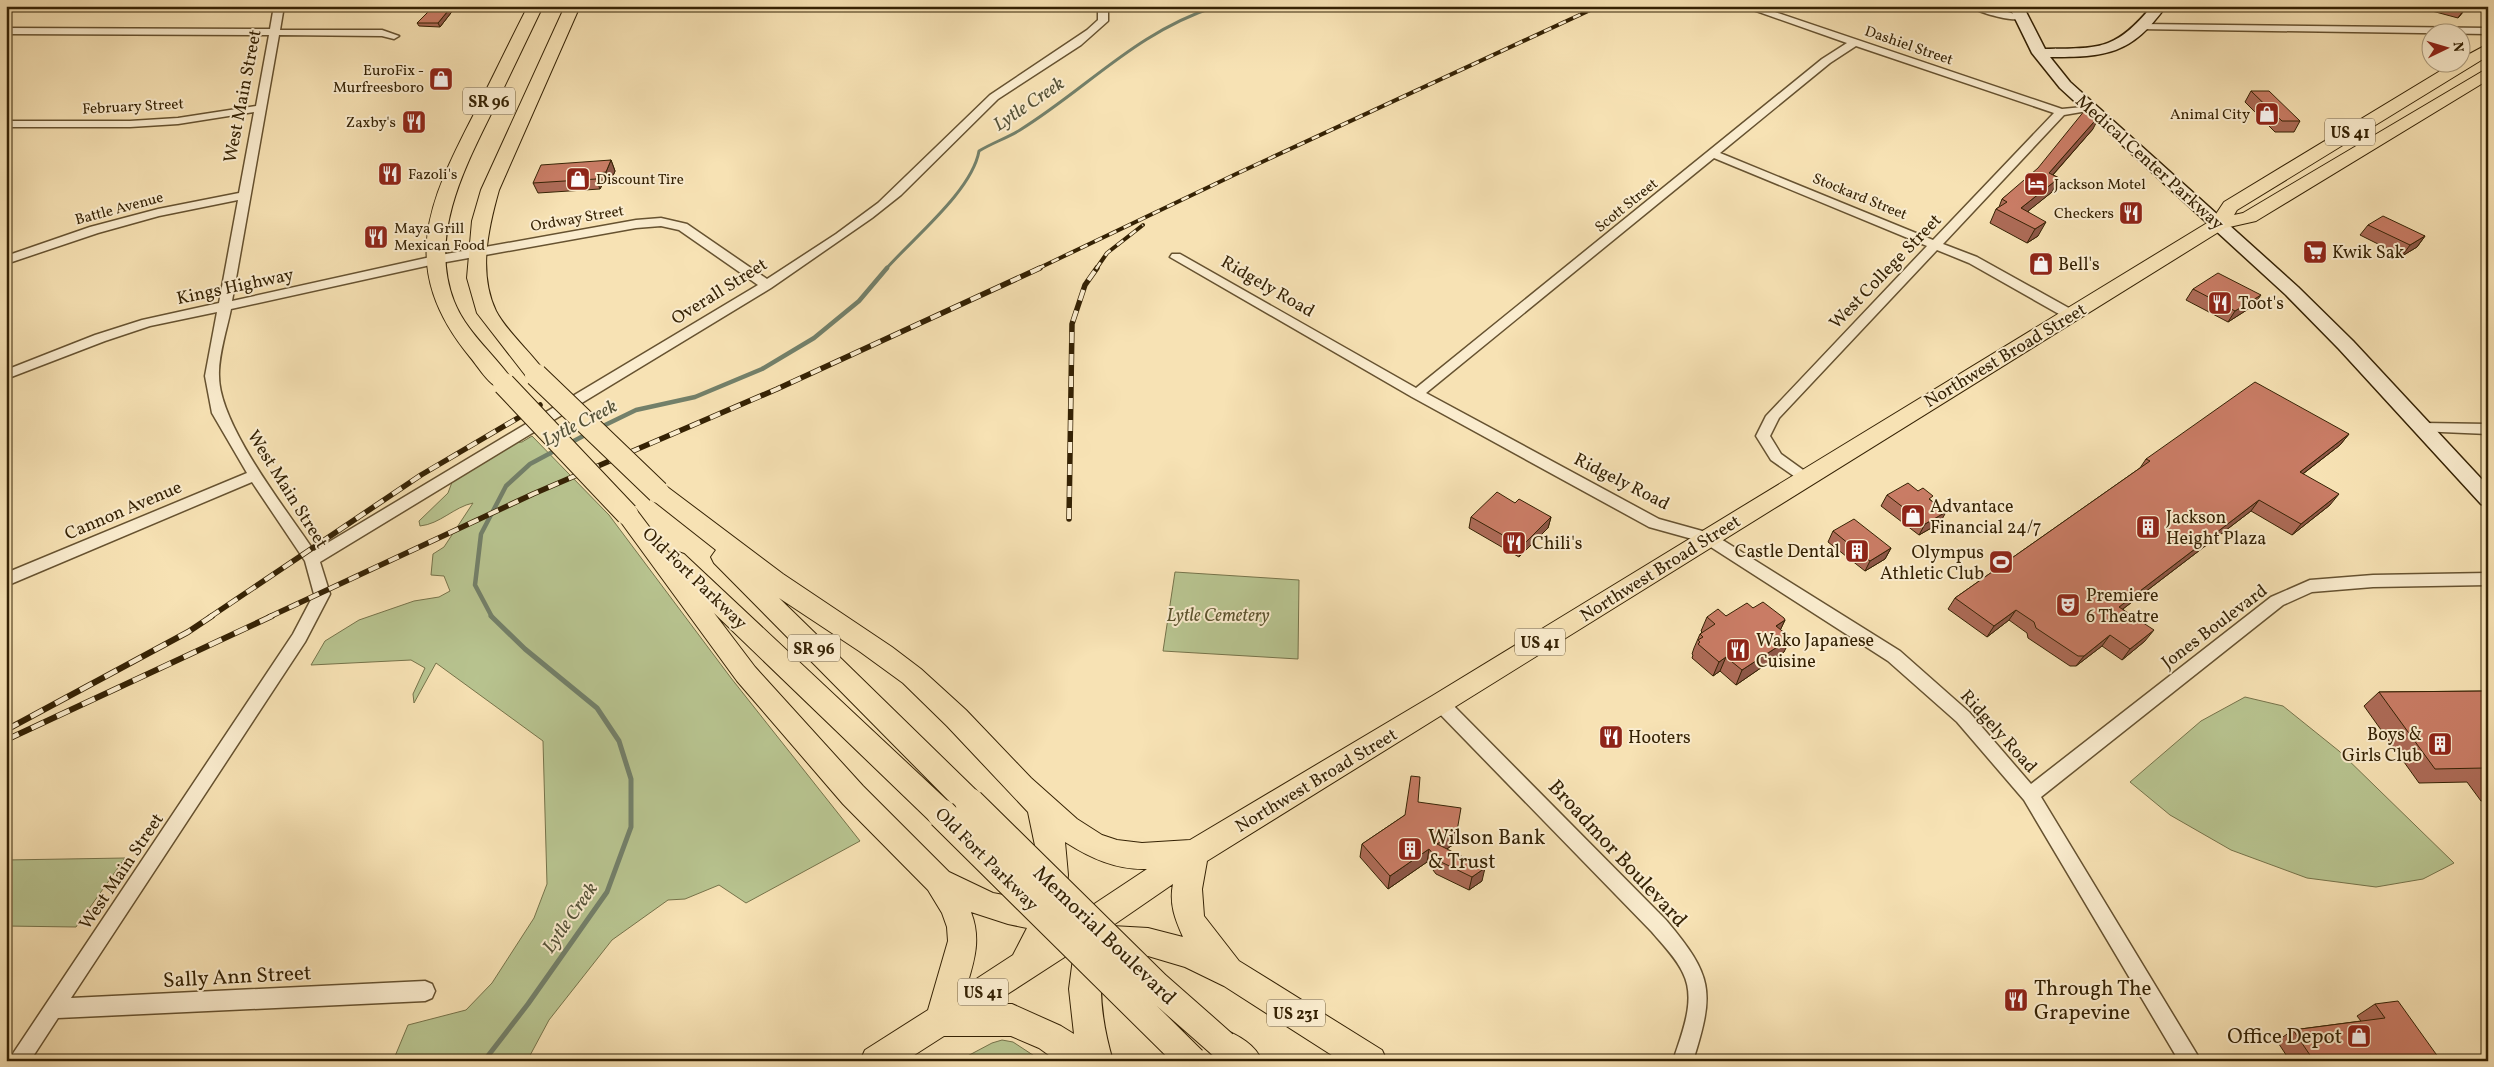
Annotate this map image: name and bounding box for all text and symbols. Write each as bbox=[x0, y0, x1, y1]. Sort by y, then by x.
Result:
street label: Dashiel Street bbox=[1861, 21, 1956, 71]
north arrow bbox=[2422, 22, 2472, 72]
street label: West Main Street bbox=[218, 27, 269, 165]
text: N bbox=[2448, 41, 2467, 53]
place label: EuroFix - Murfreesboro bbox=[333, 61, 424, 99]
shop icon: EuroFix - Murfreesboro bbox=[428, 66, 454, 92]
water label: Lytle Creek bbox=[988, 71, 1070, 138]
road number: SR 96 bbox=[463, 88, 515, 114]
street label: Medical Center Parkway bbox=[2069, 90, 2229, 237]
street label: February Street bbox=[82, 94, 184, 121]
shop icon: Animal City bbox=[2254, 101, 2280, 127]
place label: Animal City bbox=[2170, 105, 2250, 126]
restaurant icon: Zaxby's bbox=[401, 109, 427, 135]
place label: Zaxby's bbox=[346, 113, 396, 134]
road number: US 41 bbox=[2325, 118, 2375, 146]
restaurant icon: Fazoli's bbox=[377, 161, 403, 187]
place label: Fazoli's bbox=[408, 165, 457, 186]
shop icon: Discount Tire bbox=[565, 166, 591, 192]
street label: Stockard Street bbox=[1809, 169, 1910, 226]
place label: Discount Tire bbox=[596, 170, 684, 191]
hotel icon: Jackson Motel bbox=[2023, 171, 2049, 197]
street label: Scott Street bbox=[1591, 174, 1663, 238]
place label: Jackson Motel bbox=[2054, 175, 2146, 196]
street label: Battle Avenue bbox=[73, 188, 166, 231]
restaurant icon: Checkers bbox=[2118, 200, 2144, 226]
street label: Ordway Street bbox=[529, 201, 626, 238]
place label: Checkers bbox=[2054, 204, 2114, 225]
street label: West College Street bbox=[1824, 209, 1948, 335]
place label: Maya Grill Mexican Food bbox=[394, 219, 485, 257]
restaurant icon: Maya Grill Mexican Food bbox=[363, 224, 389, 250]
supermarket icon: Kwik Sak bbox=[2302, 239, 2328, 265]
place label: Kwik Sak bbox=[2332, 241, 2405, 266]
street label: Ridgely Road bbox=[1216, 250, 1319, 324]
shop icon: Bell's bbox=[2028, 251, 2054, 277]
street label: Overall Street bbox=[667, 253, 773, 332]
place label: Bell's bbox=[2058, 253, 2100, 278]
street label: Kings Highway bbox=[174, 263, 296, 312]
restaurant icon: Toot's bbox=[2207, 290, 2233, 316]
place label: Toot's bbox=[2238, 292, 2284, 317]
street label: Northwest Broad Street bbox=[1920, 298, 2091, 415]
water label: Lytle Creek bbox=[538, 394, 622, 454]
street label: West Main Street bbox=[240, 426, 333, 554]
street label: Ridgely Road bbox=[1569, 447, 1674, 517]
street label: Cannon Avenue bbox=[61, 475, 186, 547]
place label: Advantace Financial 24/7 bbox=[1930, 495, 2041, 541]
shop icon: Advantace Financial 24/7 bbox=[1900, 503, 1926, 529]
place label: Jackson Height Plaza bbox=[2166, 506, 2266, 552]
street label: Northwest Broad Street bbox=[1576, 510, 1746, 629]
building icon: Jackson Height Plaza bbox=[2135, 514, 2161, 540]
street label: Old Fort Parkway bbox=[636, 522, 752, 636]
restaurant icon: Chili's bbox=[1501, 530, 1527, 556]
place label: Chili's bbox=[1532, 532, 1583, 557]
building icon: Castle Dental bbox=[1844, 538, 1870, 564]
place label: Castle Dental bbox=[1735, 540, 1840, 565]
place label: Olympus Athletic Club bbox=[1880, 541, 1984, 587]
sports icon: Olympus Athletic Club bbox=[1988, 549, 2014, 575]
street label: Jones Boulevard bbox=[2157, 579, 2273, 675]
place label: Premiere 6 Theatre bbox=[2086, 584, 2159, 630]
theatre icon: Premiere 6 Theatre bbox=[2055, 592, 2081, 618]
park label: Lytle Cemetery bbox=[1166, 604, 1270, 629]
road number: US 41 bbox=[1515, 628, 1565, 656]
place label: Wako Japanese Cuisine bbox=[1756, 629, 1874, 675]
road number: SR 96 bbox=[788, 634, 840, 661]
restaurant icon: Wako Japanese Cuisine bbox=[1725, 637, 1751, 663]
street label: Ridgely Road bbox=[1954, 685, 2042, 779]
street label: Northwest Broad Street bbox=[1231, 723, 1402, 840]
place label: Boys & Girls Club bbox=[2342, 723, 2422, 769]
restaurant icon: Hooters bbox=[1598, 724, 1624, 750]
place label: Hooters bbox=[1628, 726, 1691, 751]
building icon: Boys & Girls Club bbox=[2427, 731, 2453, 757]
street label: Broadmor Boulevard bbox=[1541, 774, 1693, 934]
street label: Old Fort Parkway bbox=[929, 803, 1044, 918]
street label: West Main Street bbox=[74, 809, 170, 935]
place label: Wilson Bank & Trust bbox=[1428, 824, 1546, 877]
building icon: Wilson Bank & Trust bbox=[1397, 836, 1423, 862]
street label: Memorial Boulevard bbox=[1026, 860, 1182, 1012]
water label: Lytle Creek bbox=[537, 877, 605, 959]
street label: Sally Ann Street bbox=[162, 959, 312, 996]
place label: Through The Grapevine bbox=[2034, 975, 2151, 1028]
road number: US 41 bbox=[958, 979, 1008, 1006]
restaurant icon: Through The Grapevine bbox=[2003, 987, 2029, 1013]
road number: US 231 bbox=[1267, 1000, 1325, 1026]
place label: Office Depot bbox=[2227, 1023, 2342, 1052]
shop icon: Office Depot bbox=[2346, 1023, 2372, 1049]

